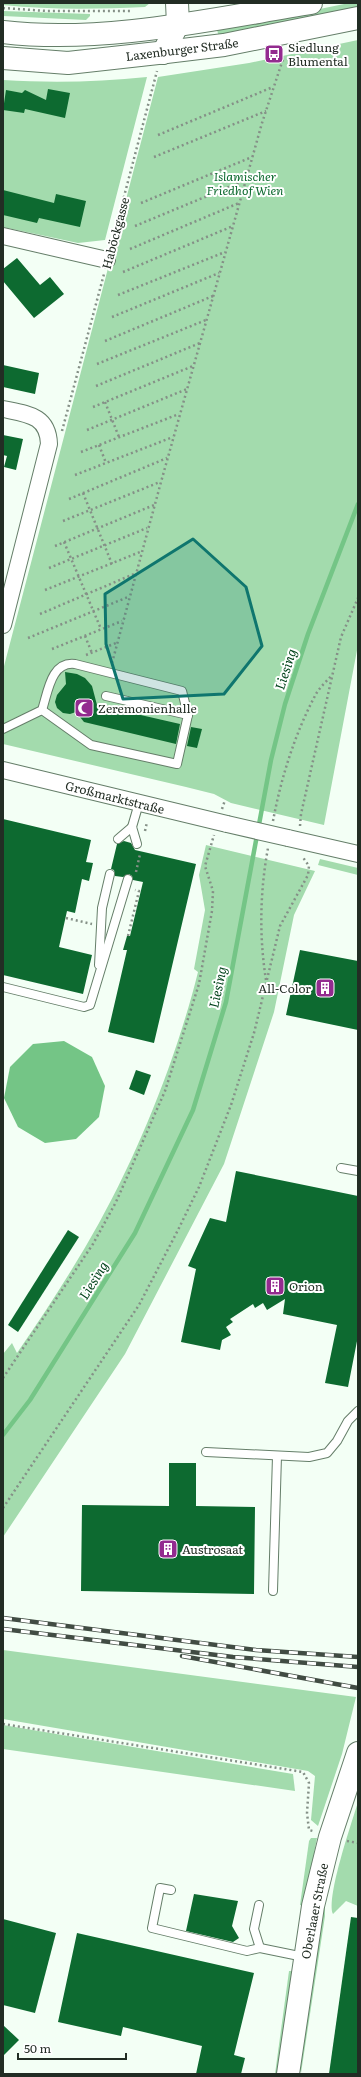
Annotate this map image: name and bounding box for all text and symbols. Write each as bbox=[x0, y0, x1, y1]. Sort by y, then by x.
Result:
street label: Laxenburger Straße bbox=[124, 33, 240, 65]
place label: Siedlung Blumental bbox=[288, 38, 348, 70]
bus stop icon: Siedlung Blumental bbox=[263, 43, 285, 65]
park label: Islamischer Friedhof Wien bbox=[207, 167, 283, 199]
street label: Haböckgasse bbox=[97, 195, 133, 271]
water label: Liesing bbox=[269, 646, 301, 692]
mosque icon: Zeremonienhalle bbox=[73, 697, 95, 719]
place label: Zeremonienhalle bbox=[98, 699, 197, 717]
street label: Großmarktstraße bbox=[64, 776, 166, 818]
water label: Liesing bbox=[203, 965, 231, 1009]
building icon: All-Color bbox=[314, 977, 336, 999]
place label: All-Color bbox=[258, 979, 311, 997]
water label: Liesing bbox=[74, 1257, 112, 1303]
building icon: Orion bbox=[264, 1275, 286, 1297]
place label: Orion bbox=[289, 1277, 323, 1295]
building icon: Austrosaat bbox=[157, 1538, 179, 1560]
place label: Austrosaat bbox=[182, 1540, 243, 1558]
street label: Oberlaaer Straße bbox=[296, 1862, 332, 1960]
scale bar bbox=[18, 2035, 126, 2061]
text: 50 m bbox=[24, 2039, 51, 2057]

